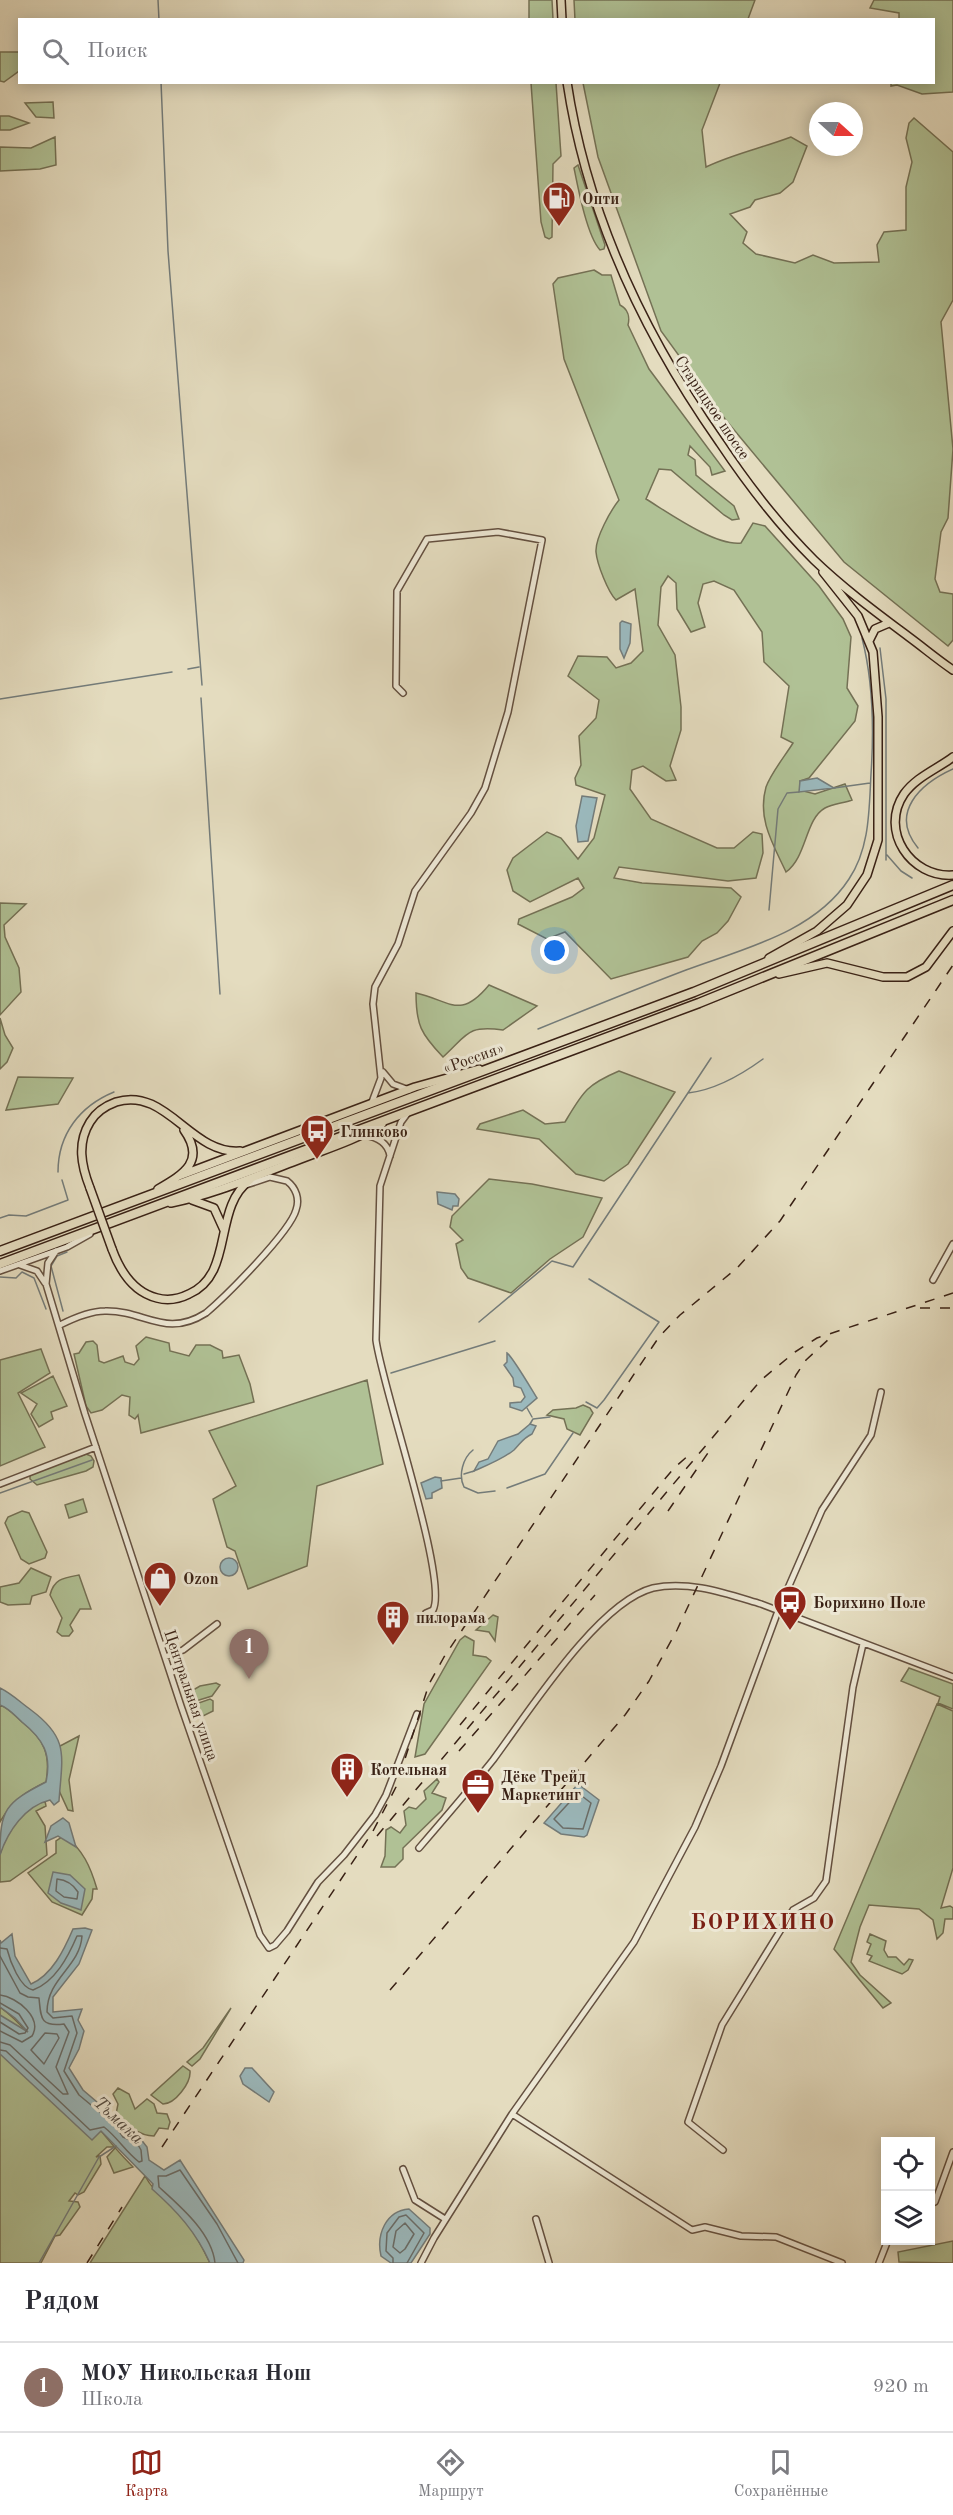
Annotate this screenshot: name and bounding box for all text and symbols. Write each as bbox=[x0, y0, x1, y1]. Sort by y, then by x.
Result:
search box bbox=[18, 18, 935, 84]
icon: search bbox=[39, 35, 72, 68]
text: Поиск bbox=[87, 40, 148, 62]
north arrow bbox=[809, 102, 863, 156]
fuel station icon: Опти bbox=[541, 180, 577, 227]
place label: Опти bbox=[582, 192, 619, 208]
street label: Старицкое шоссе bbox=[671, 353, 752, 463]
your location bbox=[540, 936, 569, 965]
street label: «Россия» bbox=[441, 1040, 507, 1077]
bus stop icon: Глинково bbox=[299, 1113, 335, 1160]
place label: Глинково bbox=[340, 1125, 408, 1141]
shop icon: Ozon bbox=[142, 1560, 178, 1607]
place label: Ozon bbox=[183, 1572, 219, 1588]
bus stop icon: Борихино Поле bbox=[772, 1584, 808, 1631]
place label: Борихино Поле bbox=[813, 1596, 926, 1612]
building icon: пилорама bbox=[375, 1599, 411, 1646]
place label: пилорама bbox=[416, 1611, 486, 1627]
street label: Центральная улица bbox=[160, 1628, 220, 1763]
pin: 1 bbox=[230, 1630, 268, 1679]
building icon: Котельная bbox=[329, 1751, 365, 1798]
place label: Котельная bbox=[370, 1763, 447, 1779]
office icon: Дёке Трейд Маркетинг bbox=[460, 1767, 496, 1814]
place label: Дёке Трейд Маркетинг bbox=[501, 1770, 586, 1804]
district label: БОРИХИНО bbox=[690, 1912, 836, 1934]
water label: Тьмака bbox=[90, 2093, 147, 2148]
map controls bbox=[881, 2137, 935, 2245]
button: locate bbox=[881, 2137, 935, 2191]
button: layers bbox=[881, 2191, 935, 2245]
text: Рядом bbox=[24, 2289, 99, 2315]
text: МОУ Никольская Нош bbox=[81, 2363, 311, 2385]
text: 1 bbox=[38, 2377, 49, 2397]
text: 920 m bbox=[873, 2377, 929, 2397]
text: Школа bbox=[81, 2390, 143, 2410]
tab: Карта bbox=[125, 2446, 168, 2502]
tab: Маршрут bbox=[418, 2446, 484, 2502]
tab: Сохранённые bbox=[734, 2446, 828, 2502]

